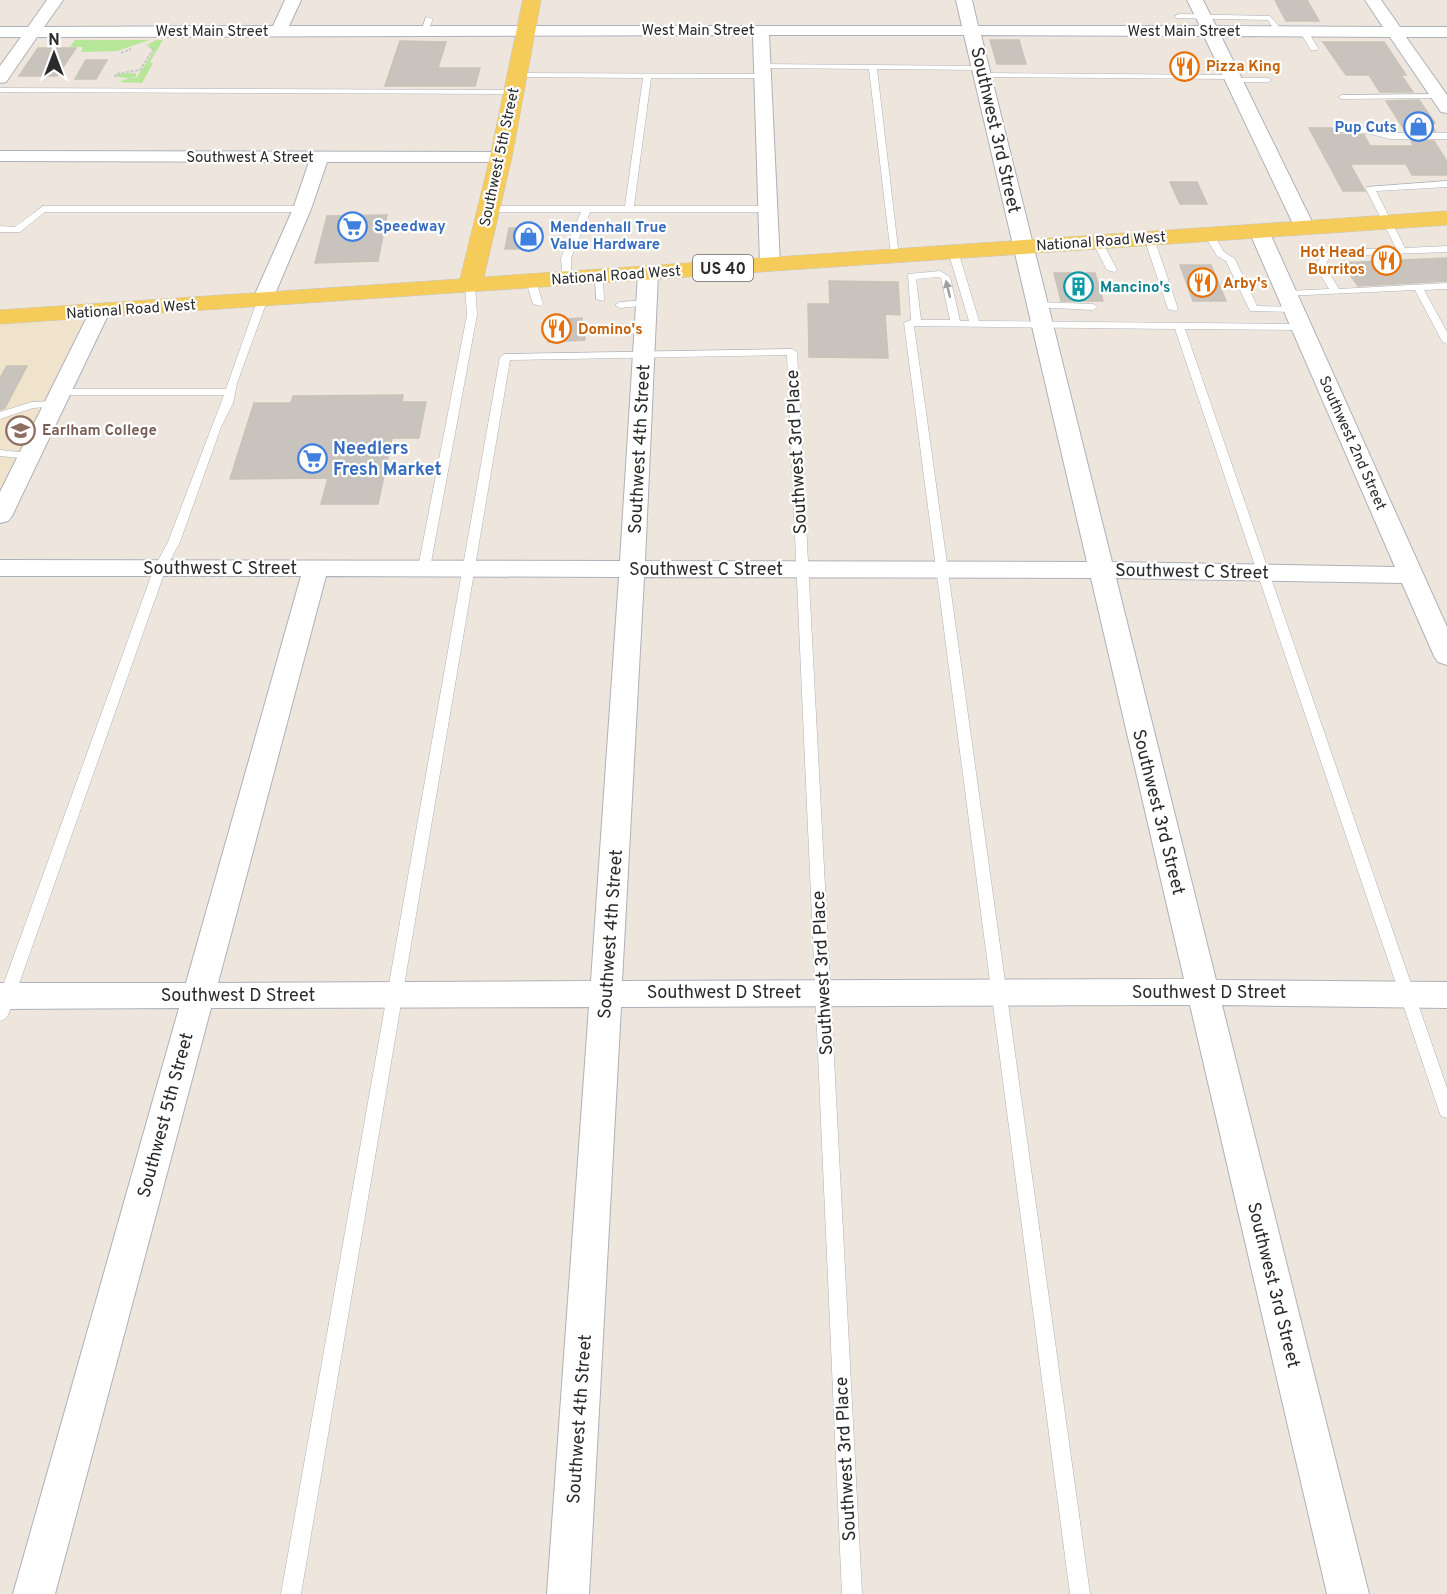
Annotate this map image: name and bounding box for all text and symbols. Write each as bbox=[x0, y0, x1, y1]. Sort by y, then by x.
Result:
street label: West Main Street bbox=[642, 22, 754, 41]
street label: West Main Street bbox=[156, 23, 268, 42]
street label: West Main Street bbox=[1128, 23, 1240, 42]
north arrow bbox=[24, 24, 84, 84]
text: N bbox=[48, 31, 60, 51]
street label: Southwest 3rd Street bbox=[964, 45, 1025, 216]
restaurant icon: Pizza King bbox=[1169, 50, 1201, 82]
place label: Pizza King bbox=[1206, 58, 1281, 77]
street label: Southwest 5th Street bbox=[476, 86, 524, 229]
shop icon: Pup Cuts bbox=[1402, 111, 1434, 143]
place label: Pup Cuts bbox=[1335, 119, 1397, 138]
street label: Southwest A Street bbox=[186, 149, 314, 168]
supermarket icon: Speedway bbox=[337, 210, 369, 242]
place label: Speedway bbox=[374, 218, 446, 237]
place label: Mendenhall True Value Hardware bbox=[550, 219, 667, 255]
shop icon: Mendenhall True Value Hardware bbox=[513, 220, 545, 252]
street label: National Road West bbox=[1036, 228, 1167, 257]
place label: Hot Head Burritos bbox=[1300, 244, 1365, 280]
restaurant icon: Hot Head Burritos bbox=[1370, 245, 1402, 277]
road number: US 40 bbox=[693, 255, 753, 281]
street label: National Road West bbox=[551, 262, 682, 291]
restaurant icon: Arby's bbox=[1186, 267, 1218, 299]
building icon: Mancino's bbox=[1063, 271, 1095, 303]
place label: Arby's bbox=[1223, 275, 1268, 294]
one-way arrow bbox=[942, 279, 952, 298]
place label: Mancino's bbox=[1100, 279, 1170, 298]
street label: National Road West bbox=[66, 296, 197, 325]
restaurant icon: Domino's bbox=[541, 313, 573, 345]
place label: Domino's bbox=[578, 321, 643, 340]
street label: Southwest 4th Street bbox=[625, 364, 656, 535]
street label: Southwest 3rd Place bbox=[782, 369, 813, 535]
street label: Southwest 2nd Street bbox=[1313, 374, 1390, 514]
school or university icon: Earlham College bbox=[5, 414, 37, 446]
place label: Earlham College bbox=[42, 422, 157, 441]
place label: Needlers Fresh Market bbox=[333, 438, 442, 482]
supermarket icon: Needlers Fresh Market bbox=[296, 442, 328, 474]
street label: Southwest C Street bbox=[143, 558, 297, 581]
street label: Southwest C Street bbox=[629, 559, 783, 582]
street label: Southwest C Street bbox=[1115, 560, 1269, 585]
street label: Southwest 3rd Street bbox=[1126, 727, 1189, 898]
street label: Southwest 4th Street bbox=[594, 848, 629, 1020]
street label: Southwest 3rd Place bbox=[808, 890, 839, 1056]
street label: Southwest D Street bbox=[647, 982, 801, 1005]
street label: Southwest D Street bbox=[1132, 982, 1286, 1005]
street label: Southwest D Street bbox=[161, 985, 315, 1008]
street label: Southwest 5th Street bbox=[133, 1030, 200, 1201]
street label: Southwest 3rd Street bbox=[1241, 1200, 1304, 1371]
street label: Southwest 4th Street bbox=[563, 1333, 598, 1505]
street label: Southwest 3rd Place bbox=[831, 1376, 862, 1542]

